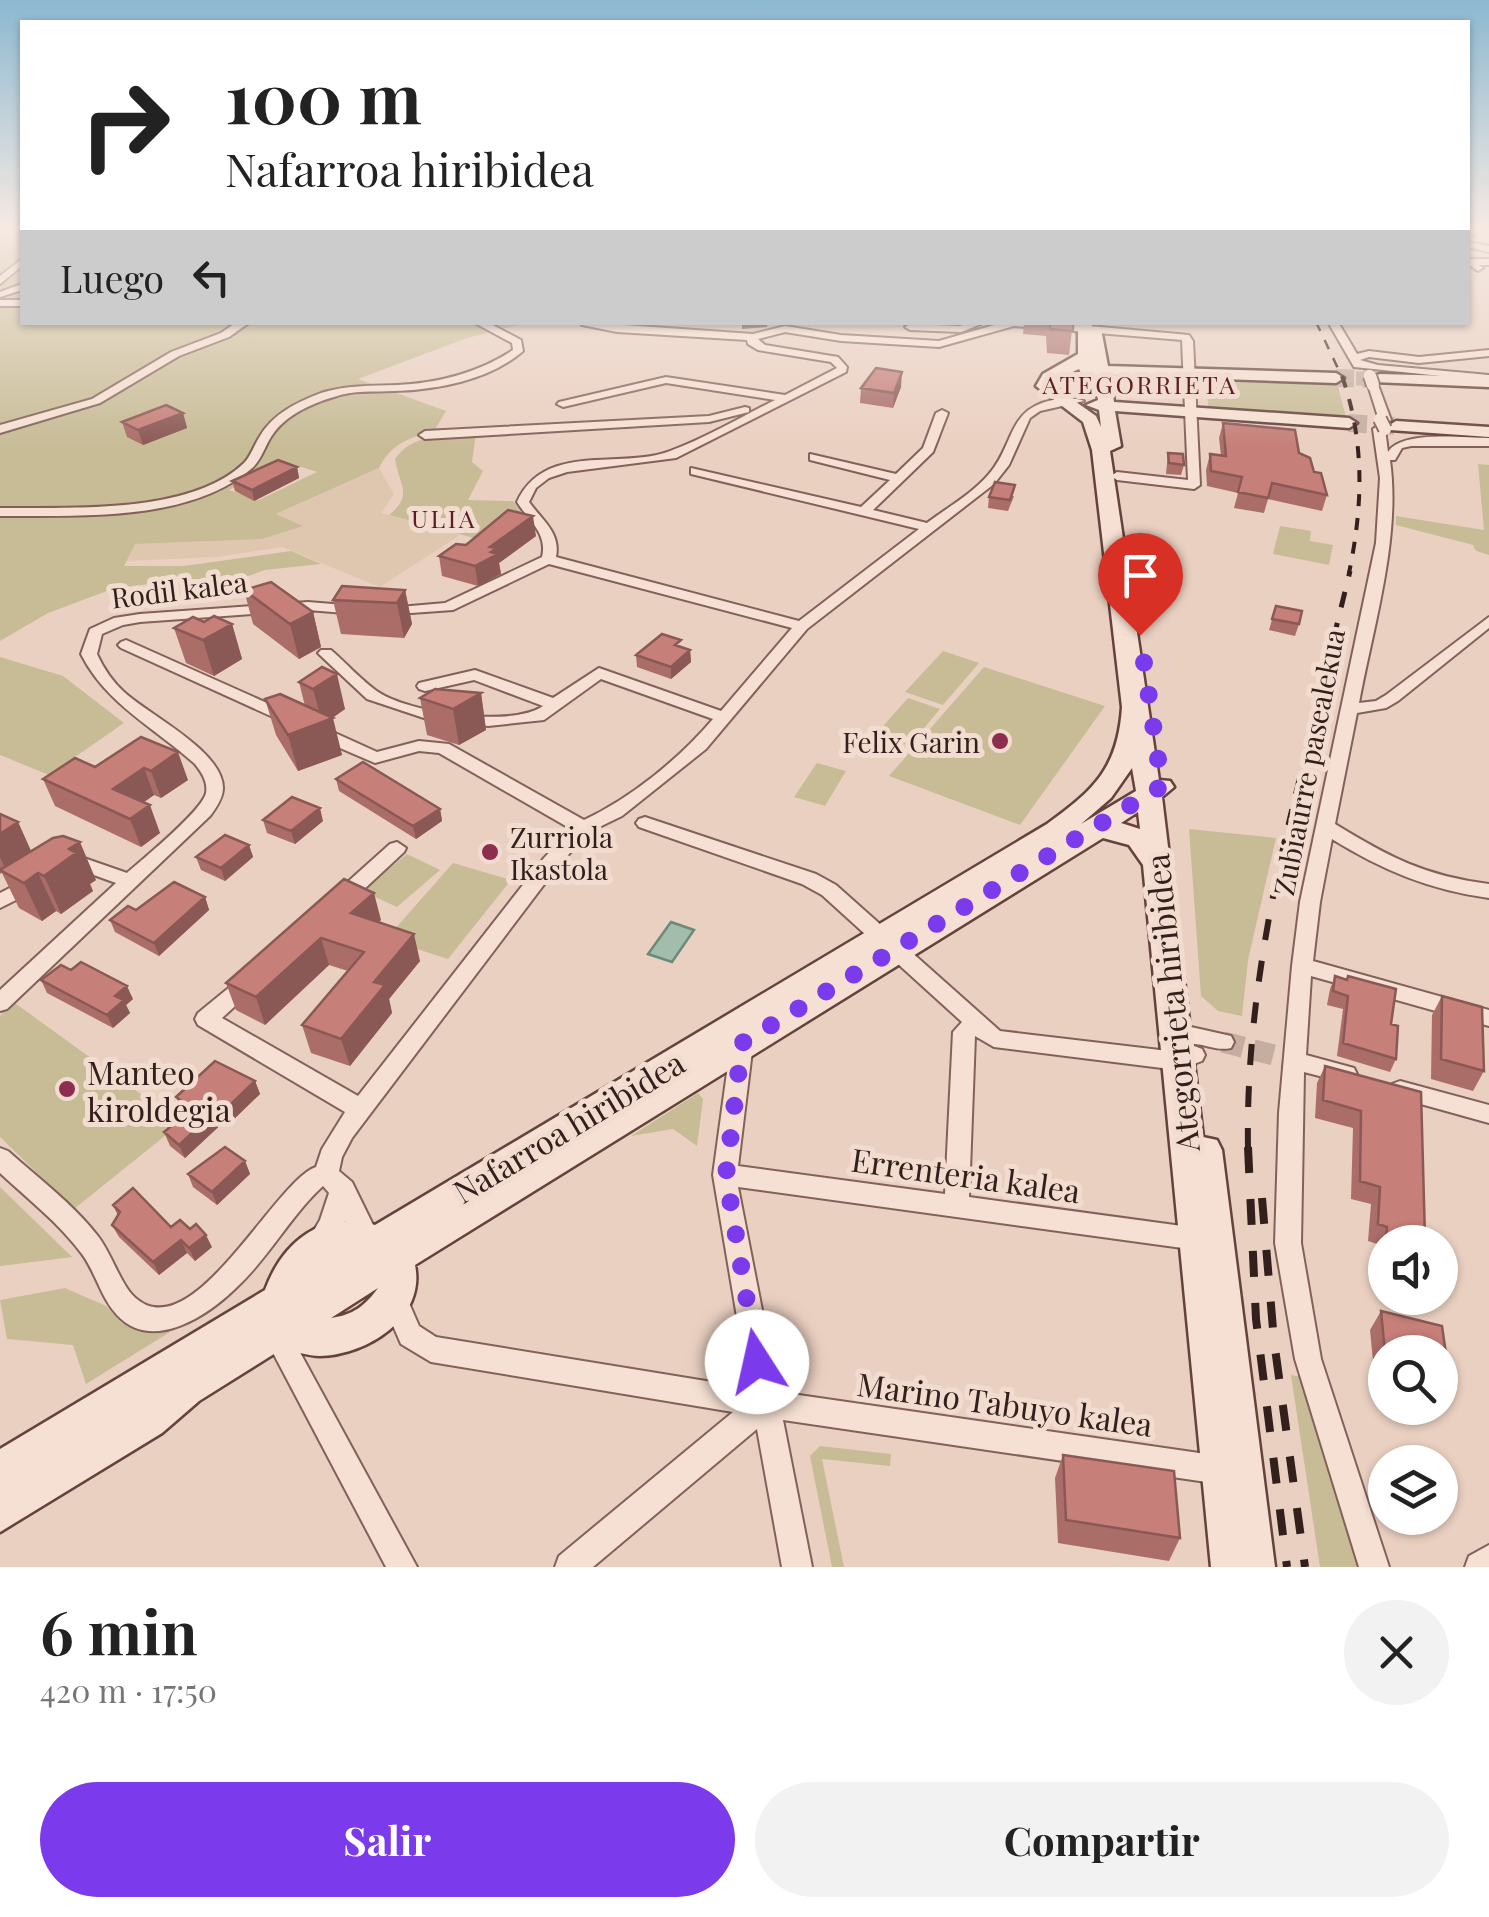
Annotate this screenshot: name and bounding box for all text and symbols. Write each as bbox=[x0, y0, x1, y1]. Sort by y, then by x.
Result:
text: 100 m bbox=[225, 48, 422, 142]
icon: right bbox=[60, 60, 190, 190]
text: Nafarroa hiribidea bbox=[225, 138, 594, 198]
icon: left bbox=[184, 250, 239, 305]
text: Luego bbox=[60, 252, 164, 303]
district label: ATEGORRIETA bbox=[1042, 367, 1237, 400]
district label: ULIA bbox=[411, 501, 477, 534]
pin bbox=[1098, 533, 1183, 636]
icon: arrive bbox=[1113, 548, 1168, 603]
street label: Rodil kalea bbox=[109, 562, 249, 616]
street label: Zubiaurre pasealekua bbox=[1264, 626, 1352, 898]
place label: Felix Garin bbox=[842, 723, 980, 760]
marker: Felix Garin bbox=[989, 730, 1011, 752]
place label: Zurriola Ikastola bbox=[510, 818, 613, 887]
marker: Zurriola Ikastola bbox=[479, 841, 501, 863]
street label: Ategorrieta hiribidea bbox=[1134, 852, 1208, 1155]
street label: Nafarroa hiribidea bbox=[445, 1040, 692, 1212]
place label: Manteo kiroldegia bbox=[87, 1050, 231, 1130]
marker: Manteo kiroldegia bbox=[56, 1078, 78, 1100]
street label: Errenteria kalea bbox=[849, 1137, 1083, 1211]
map controls bbox=[1368, 1225, 1458, 1535]
button: sound bbox=[1368, 1225, 1458, 1315]
position arrow bbox=[705, 1310, 809, 1414]
button: search bbox=[1368, 1335, 1458, 1425]
street label: Marino Tabuyo kalea bbox=[855, 1361, 1155, 1445]
button: layers bbox=[1368, 1445, 1458, 1535]
text: 6 min bbox=[40, 1590, 198, 1670]
button: close bbox=[1344, 1600, 1449, 1705]
text: 420 m · 17:50 bbox=[40, 1668, 217, 1711]
button: Salir bbox=[40, 1782, 735, 1897]
button: Compartir bbox=[755, 1782, 1449, 1897]

